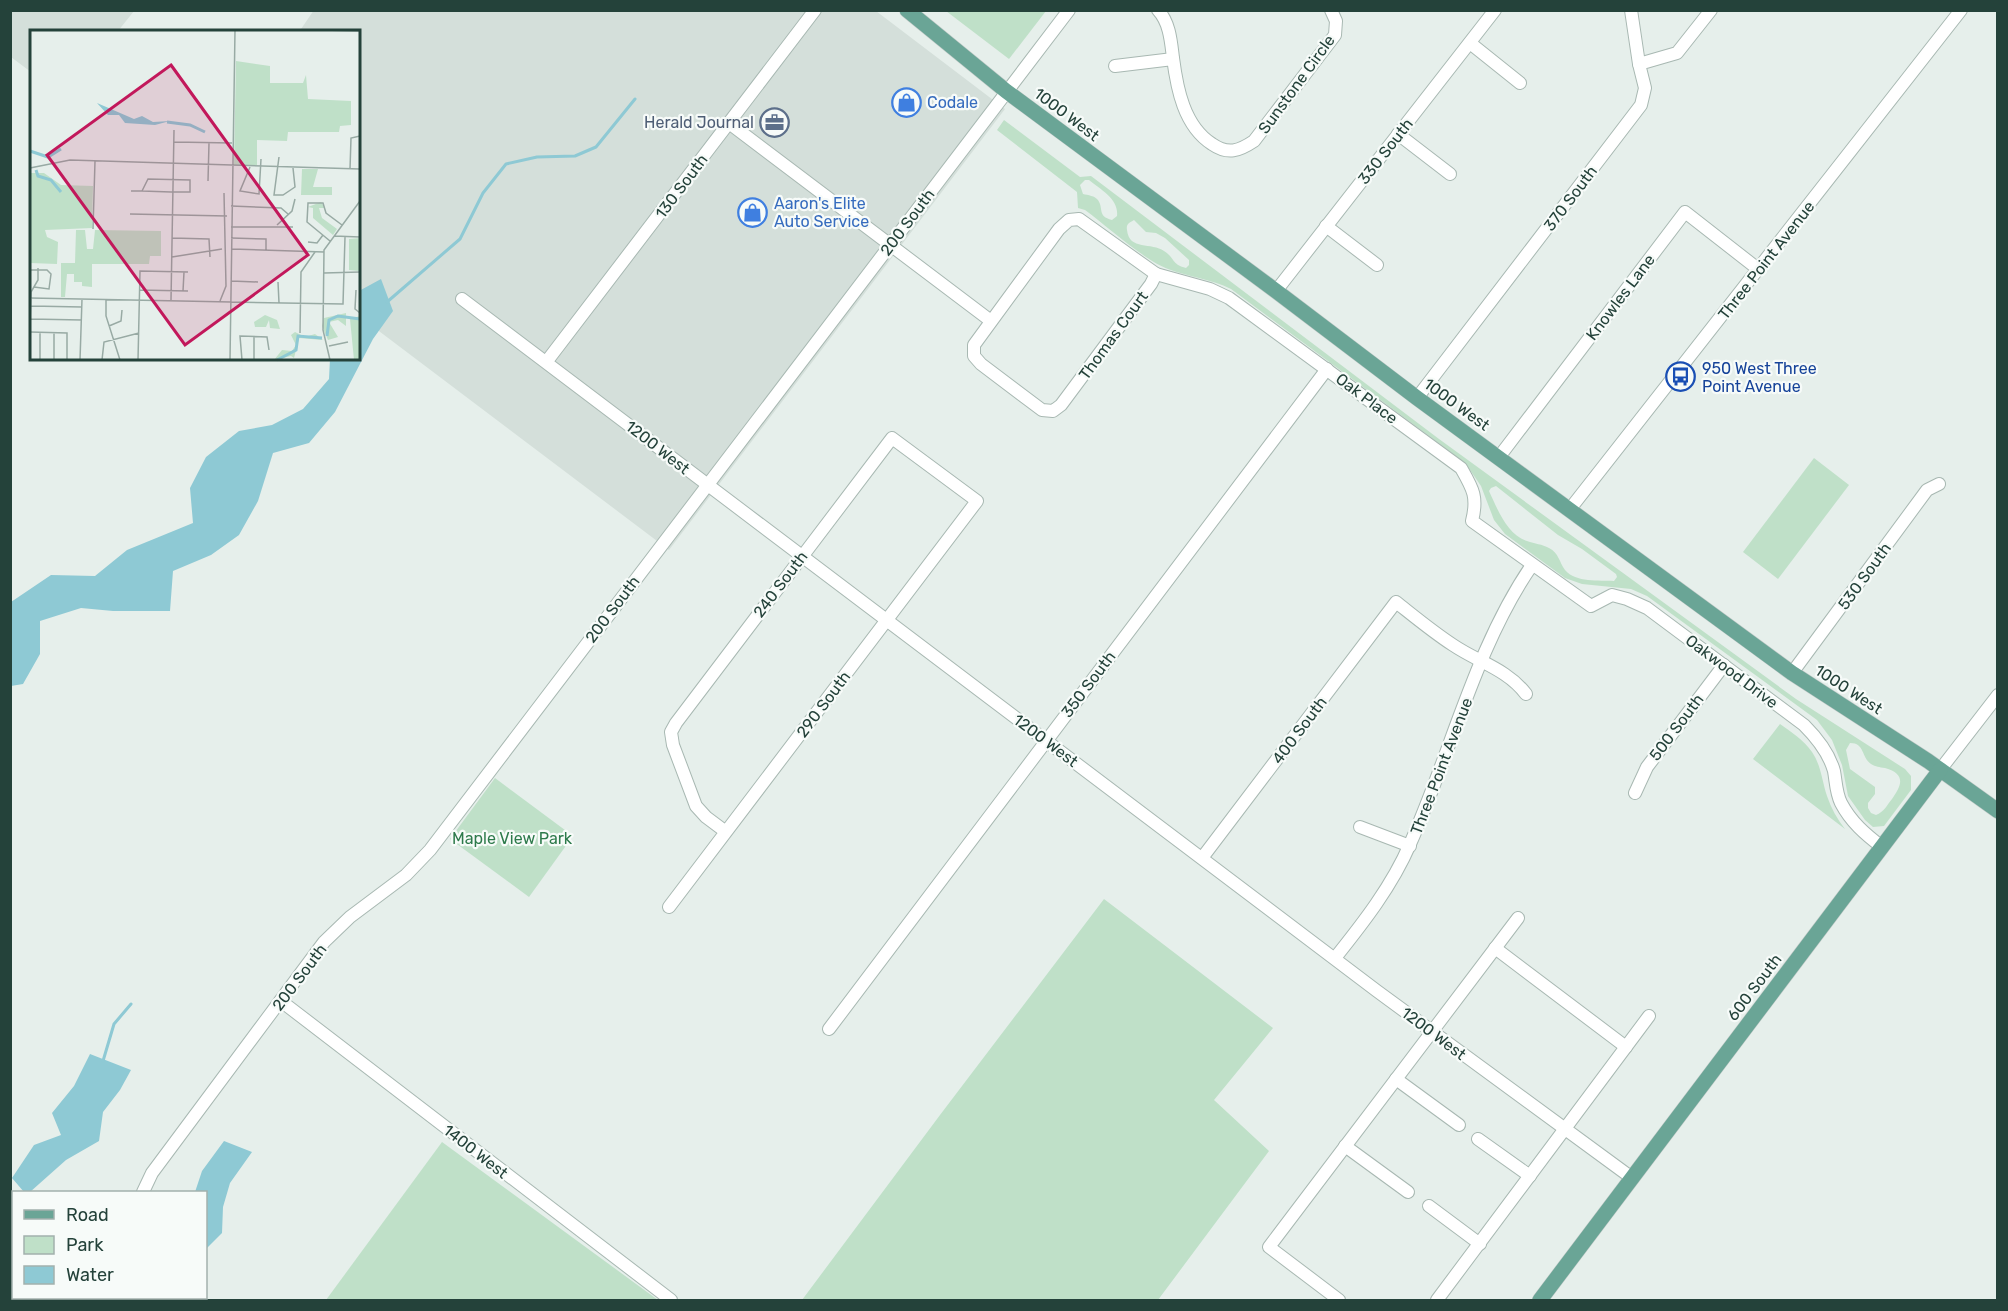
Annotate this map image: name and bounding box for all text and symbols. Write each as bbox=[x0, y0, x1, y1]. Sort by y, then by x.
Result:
inset map bbox=[30, 30, 360, 360]
street label: Sunstone Circle bbox=[1254, 31, 1339, 137]
street label: 1000 West bbox=[1030, 84, 1103, 145]
shop icon: Codale bbox=[890, 86, 922, 118]
place label: Codale bbox=[927, 93, 978, 112]
office icon: Herald Journal bbox=[759, 106, 791, 138]
place label: Herald Journal bbox=[644, 113, 754, 132]
street label: 330 South bbox=[1354, 115, 1417, 188]
street label: 130 South bbox=[651, 151, 712, 222]
street label: 370 South bbox=[1540, 162, 1601, 235]
street label: 200 South bbox=[876, 185, 939, 259]
place label: Aaron's Elite Auto Service bbox=[774, 194, 869, 231]
shop icon: Aaron's Elite Auto Service bbox=[737, 196, 769, 228]
street label: Three Point Avenue bbox=[1714, 197, 1819, 323]
street label: Knowles Lane bbox=[1582, 251, 1659, 344]
street label: Thomas Court bbox=[1075, 287, 1152, 383]
place label: 950 West Three Point Avenue bbox=[1702, 359, 1817, 396]
bus stop icon: 950 West Three Point Avenue bbox=[1665, 361, 1697, 393]
street label: Oak Place bbox=[1332, 369, 1401, 428]
street label: 1000 West bbox=[1420, 374, 1493, 435]
street label: 1200 West bbox=[622, 416, 694, 478]
street label: 530 South bbox=[1834, 539, 1895, 613]
street label: 240 South bbox=[749, 547, 811, 621]
street label: 200 South bbox=[581, 572, 644, 646]
street label: Oakwood Drive bbox=[1682, 630, 1782, 712]
street label: 350 South bbox=[1057, 647, 1119, 721]
street label: 1000 West bbox=[1811, 661, 1886, 718]
street label: 290 South bbox=[792, 668, 854, 741]
street label: 500 South bbox=[1645, 690, 1708, 764]
street label: 400 South bbox=[1268, 693, 1331, 768]
street label: Three Point Avenue bbox=[1407, 695, 1476, 837]
street label: 1200 West bbox=[1010, 710, 1082, 771]
park label: Maple View Park bbox=[452, 829, 573, 848]
street label: 200 South bbox=[268, 940, 331, 1014]
street label: 600 South bbox=[1723, 950, 1786, 1024]
street label: 1200 West bbox=[1398, 1003, 1470, 1064]
street label: 1400 West bbox=[440, 1120, 512, 1182]
legend bbox=[12, 1191, 207, 1299]
text: Road bbox=[66, 1204, 109, 1226]
text: Park bbox=[66, 1234, 104, 1256]
text: Water bbox=[66, 1264, 114, 1286]

